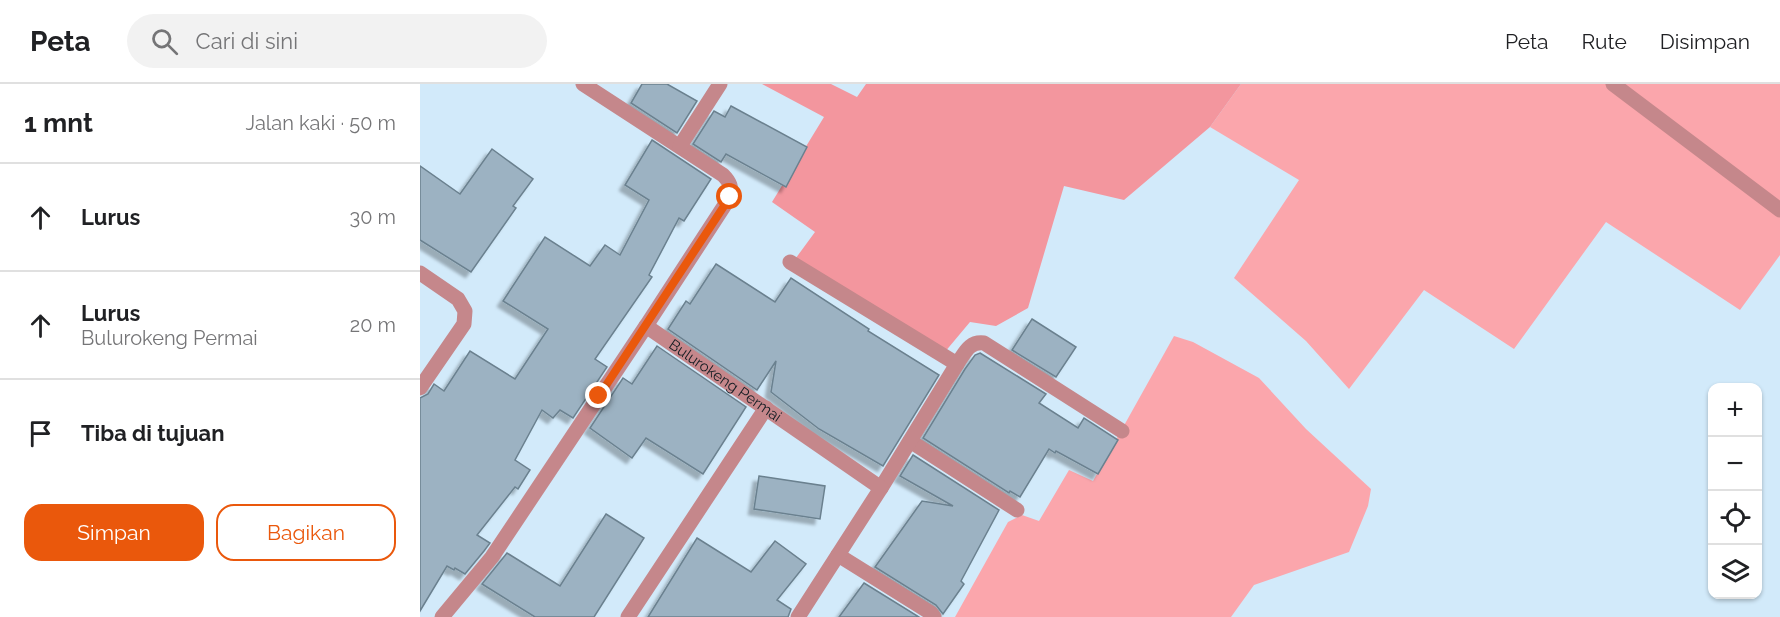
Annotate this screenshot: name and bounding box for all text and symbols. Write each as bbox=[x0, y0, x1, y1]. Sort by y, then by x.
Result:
search box bbox=[127, 14, 547, 68]
text: Peta bbox=[30, 25, 91, 58]
icon: search bbox=[148, 25, 181, 58]
text: Cari di sini bbox=[196, 28, 298, 54]
text: Peta bbox=[1505, 29, 1549, 54]
text: Rute bbox=[1582, 29, 1627, 54]
text: Disimpan bbox=[1660, 29, 1750, 54]
text: 1 mnt bbox=[24, 108, 93, 138]
text: Jalan kaki · 50 m bbox=[246, 111, 396, 135]
route start bbox=[716, 183, 742, 209]
icon: ahead bbox=[24, 201, 57, 234]
text: Lurus bbox=[81, 204, 140, 230]
text: 30 m bbox=[350, 205, 396, 229]
text: Lurus bbox=[81, 300, 140, 326]
icon: ahead bbox=[24, 309, 57, 342]
text: 20 m bbox=[350, 313, 396, 337]
text: Bulurokeng Permai bbox=[81, 326, 258, 350]
street label: Bulurokeng Permai bbox=[666, 336, 785, 426]
route end bbox=[585, 382, 611, 408]
map controls bbox=[1708, 383, 1762, 599]
button: + bbox=[1708, 383, 1762, 437]
icon: arrive bbox=[24, 417, 57, 450]
text: Tiba di tujuan bbox=[81, 420, 224, 446]
button: − bbox=[1708, 437, 1762, 491]
button: locate bbox=[1708, 491, 1762, 545]
button: Simpan bbox=[24, 504, 204, 561]
button: Bagikan bbox=[216, 504, 396, 561]
button: layers bbox=[1708, 545, 1762, 599]

